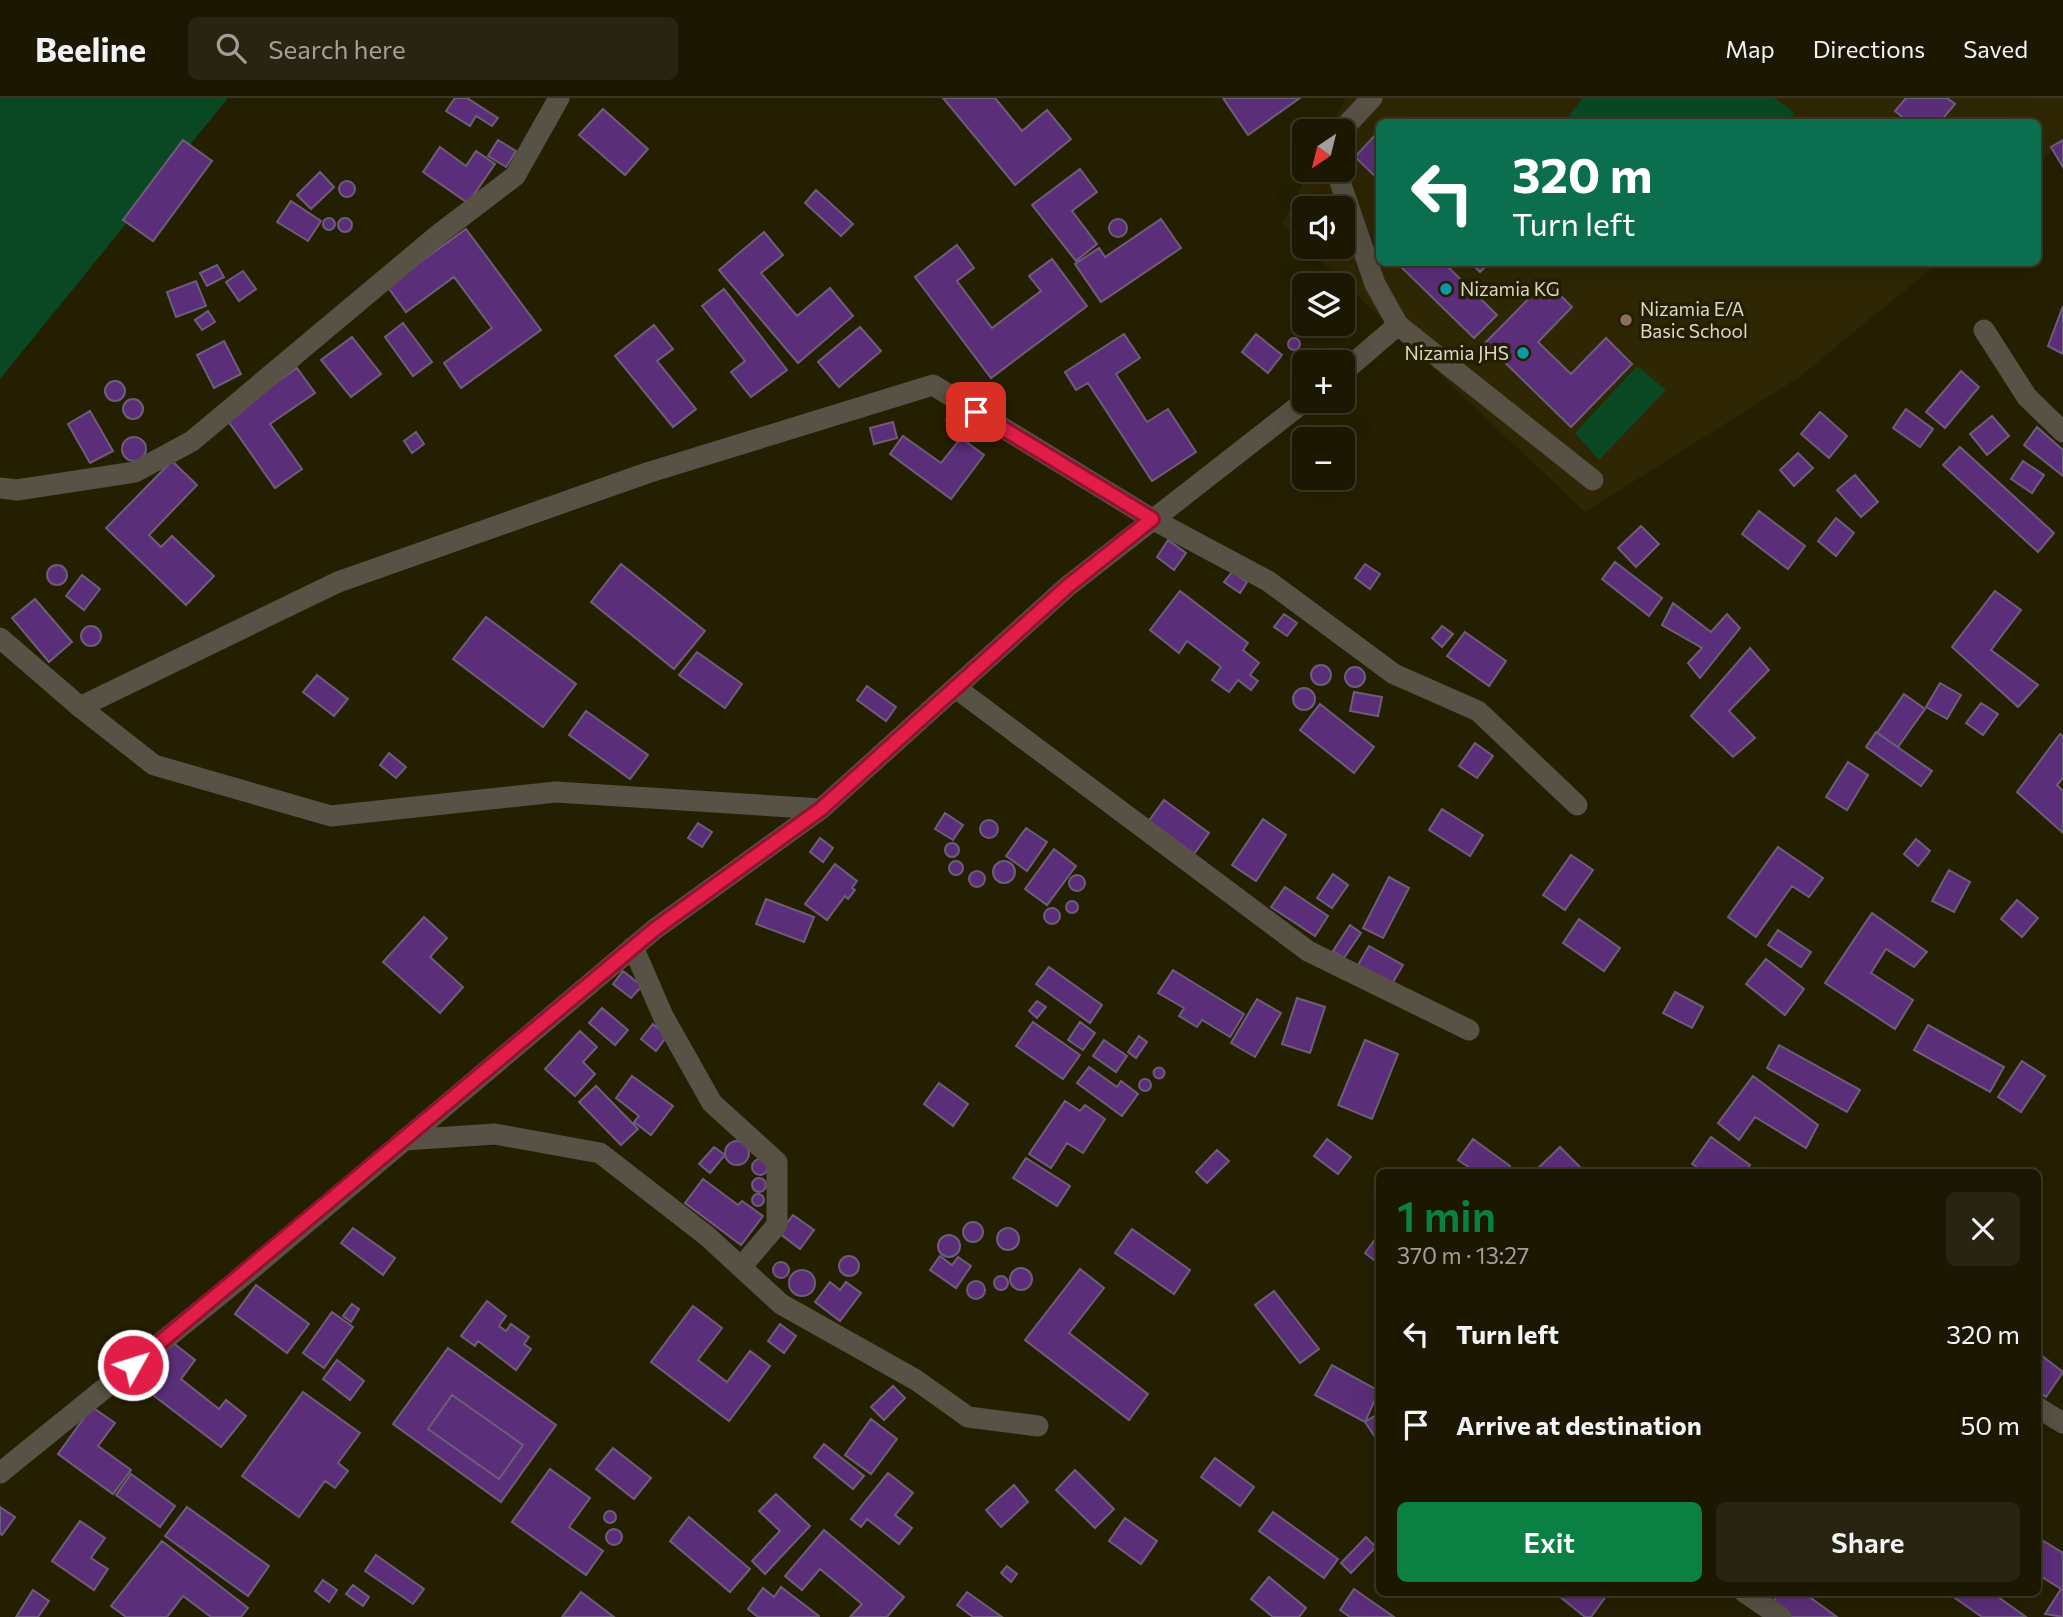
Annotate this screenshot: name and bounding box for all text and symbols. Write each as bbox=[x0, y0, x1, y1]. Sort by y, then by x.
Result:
search box bbox=[188, 17, 678, 80]
text: Beeline bbox=[35, 28, 146, 69]
icon: search bbox=[212, 29, 250, 67]
text: Search here bbox=[268, 33, 406, 64]
text: Map bbox=[1725, 34, 1775, 63]
text: Directions bbox=[1813, 34, 1925, 63]
text: Saved bbox=[1963, 34, 2028, 63]
north arrow bbox=[1292, 119, 1354, 182]
map controls bbox=[1292, 119, 1355, 490]
text: 320 m bbox=[1512, 143, 1653, 203]
icon: left bbox=[1397, 147, 1488, 238]
button: sound bbox=[1292, 196, 1355, 259]
text: Turn left bbox=[1512, 203, 1636, 243]
button: layers bbox=[1292, 273, 1355, 336]
place label: Nizamia KG bbox=[1460, 277, 1560, 300]
marker: Nizamia KG bbox=[1438, 281, 1454, 297]
place label: Nizamia E/A Basic School bbox=[1640, 297, 1748, 342]
marker: Nizamia E/A Basic School bbox=[1618, 312, 1634, 328]
place label: Nizamia JHS bbox=[1404, 341, 1509, 364]
marker: Nizamia JHS bbox=[1515, 345, 1531, 361]
button: + bbox=[1292, 350, 1355, 413]
pin bbox=[946, 382, 1006, 442]
icon: arrive bbox=[957, 393, 995, 431]
button: − bbox=[1292, 427, 1355, 490]
text: 1 min bbox=[1397, 1189, 1496, 1241]
button: close bbox=[1946, 1192, 2020, 1266]
text: 370 m · 13:27 bbox=[1397, 1241, 1529, 1269]
icon: left bbox=[1397, 1315, 1435, 1353]
text: Turn left bbox=[1456, 1318, 1559, 1349]
text: 320 m bbox=[1946, 1318, 2020, 1349]
position arrow bbox=[96, 1328, 170, 1402]
icon: arrive bbox=[1397, 1406, 1435, 1444]
text: Arrive at destination bbox=[1456, 1409, 1702, 1440]
text: 50 m bbox=[1960, 1409, 2020, 1440]
button: Exit bbox=[1397, 1502, 1702, 1582]
button: Share bbox=[1716, 1502, 2020, 1582]

